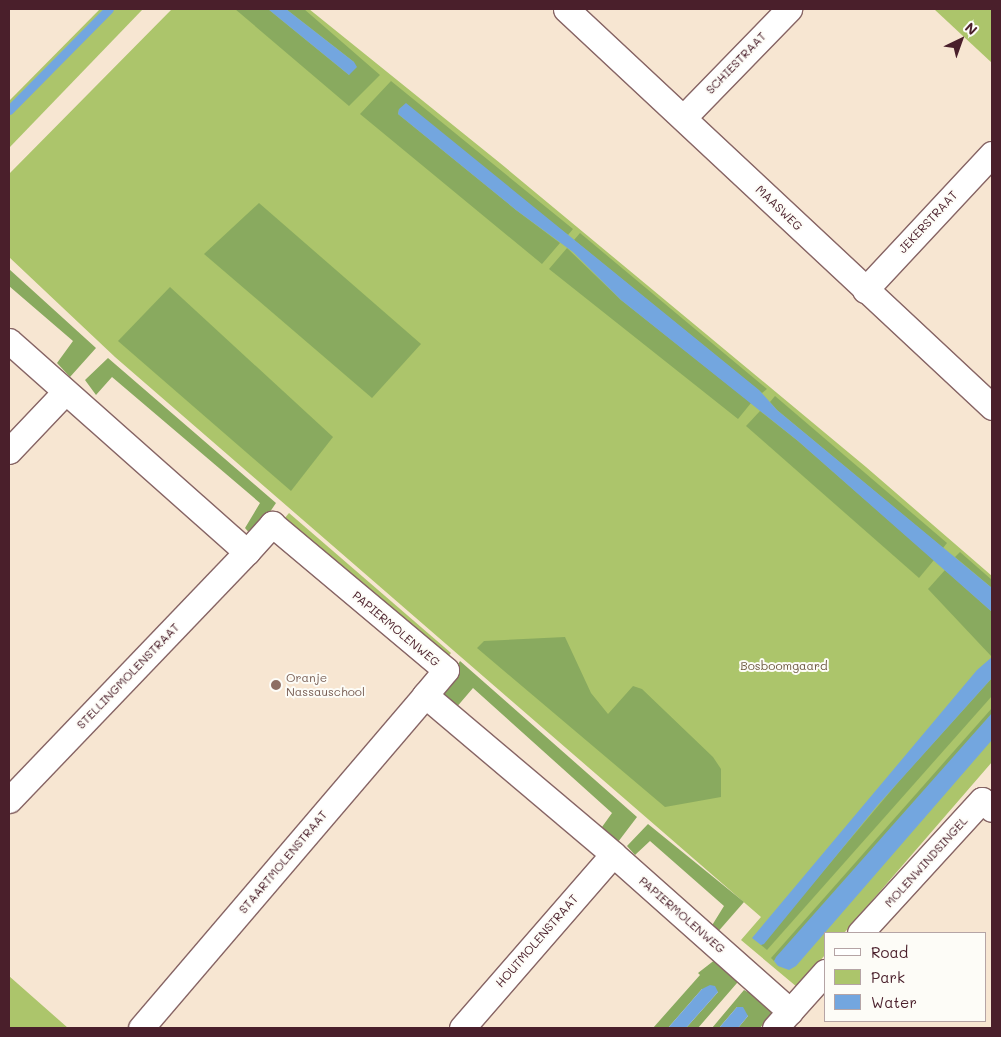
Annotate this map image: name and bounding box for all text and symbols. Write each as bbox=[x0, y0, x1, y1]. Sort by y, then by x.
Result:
north arrow bbox=[936, 15, 986, 65]
text: N bbox=[961, 18, 982, 39]
street label: SCHIESTRAAT bbox=[703, 29, 769, 97]
street label: MAASWEG bbox=[753, 182, 805, 234]
street label: JEKERSTRAAT bbox=[896, 188, 960, 256]
street label: PAPIERMOLENWEG bbox=[350, 588, 442, 670]
street label: STELLINGMOLENSTRAAT bbox=[74, 620, 182, 732]
park label: Bosboomgaard bbox=[740, 659, 828, 673]
place label: Oranje Nassauschool bbox=[286, 671, 365, 699]
marker: Oranje Nassauschool bbox=[270, 679, 282, 691]
street label: STAARTMOLENSTRAAT bbox=[236, 808, 330, 916]
street label: MOLENWINDSINGEL bbox=[882, 814, 970, 910]
street label: PAPIERMOLENWEG bbox=[636, 874, 728, 956]
street label: HOUTMOLENSTRAAT bbox=[493, 892, 581, 990]
legend bbox=[824, 932, 986, 1022]
text: Road bbox=[871, 942, 908, 962]
text: Park bbox=[871, 967, 905, 987]
text: Water bbox=[871, 992, 917, 1012]

